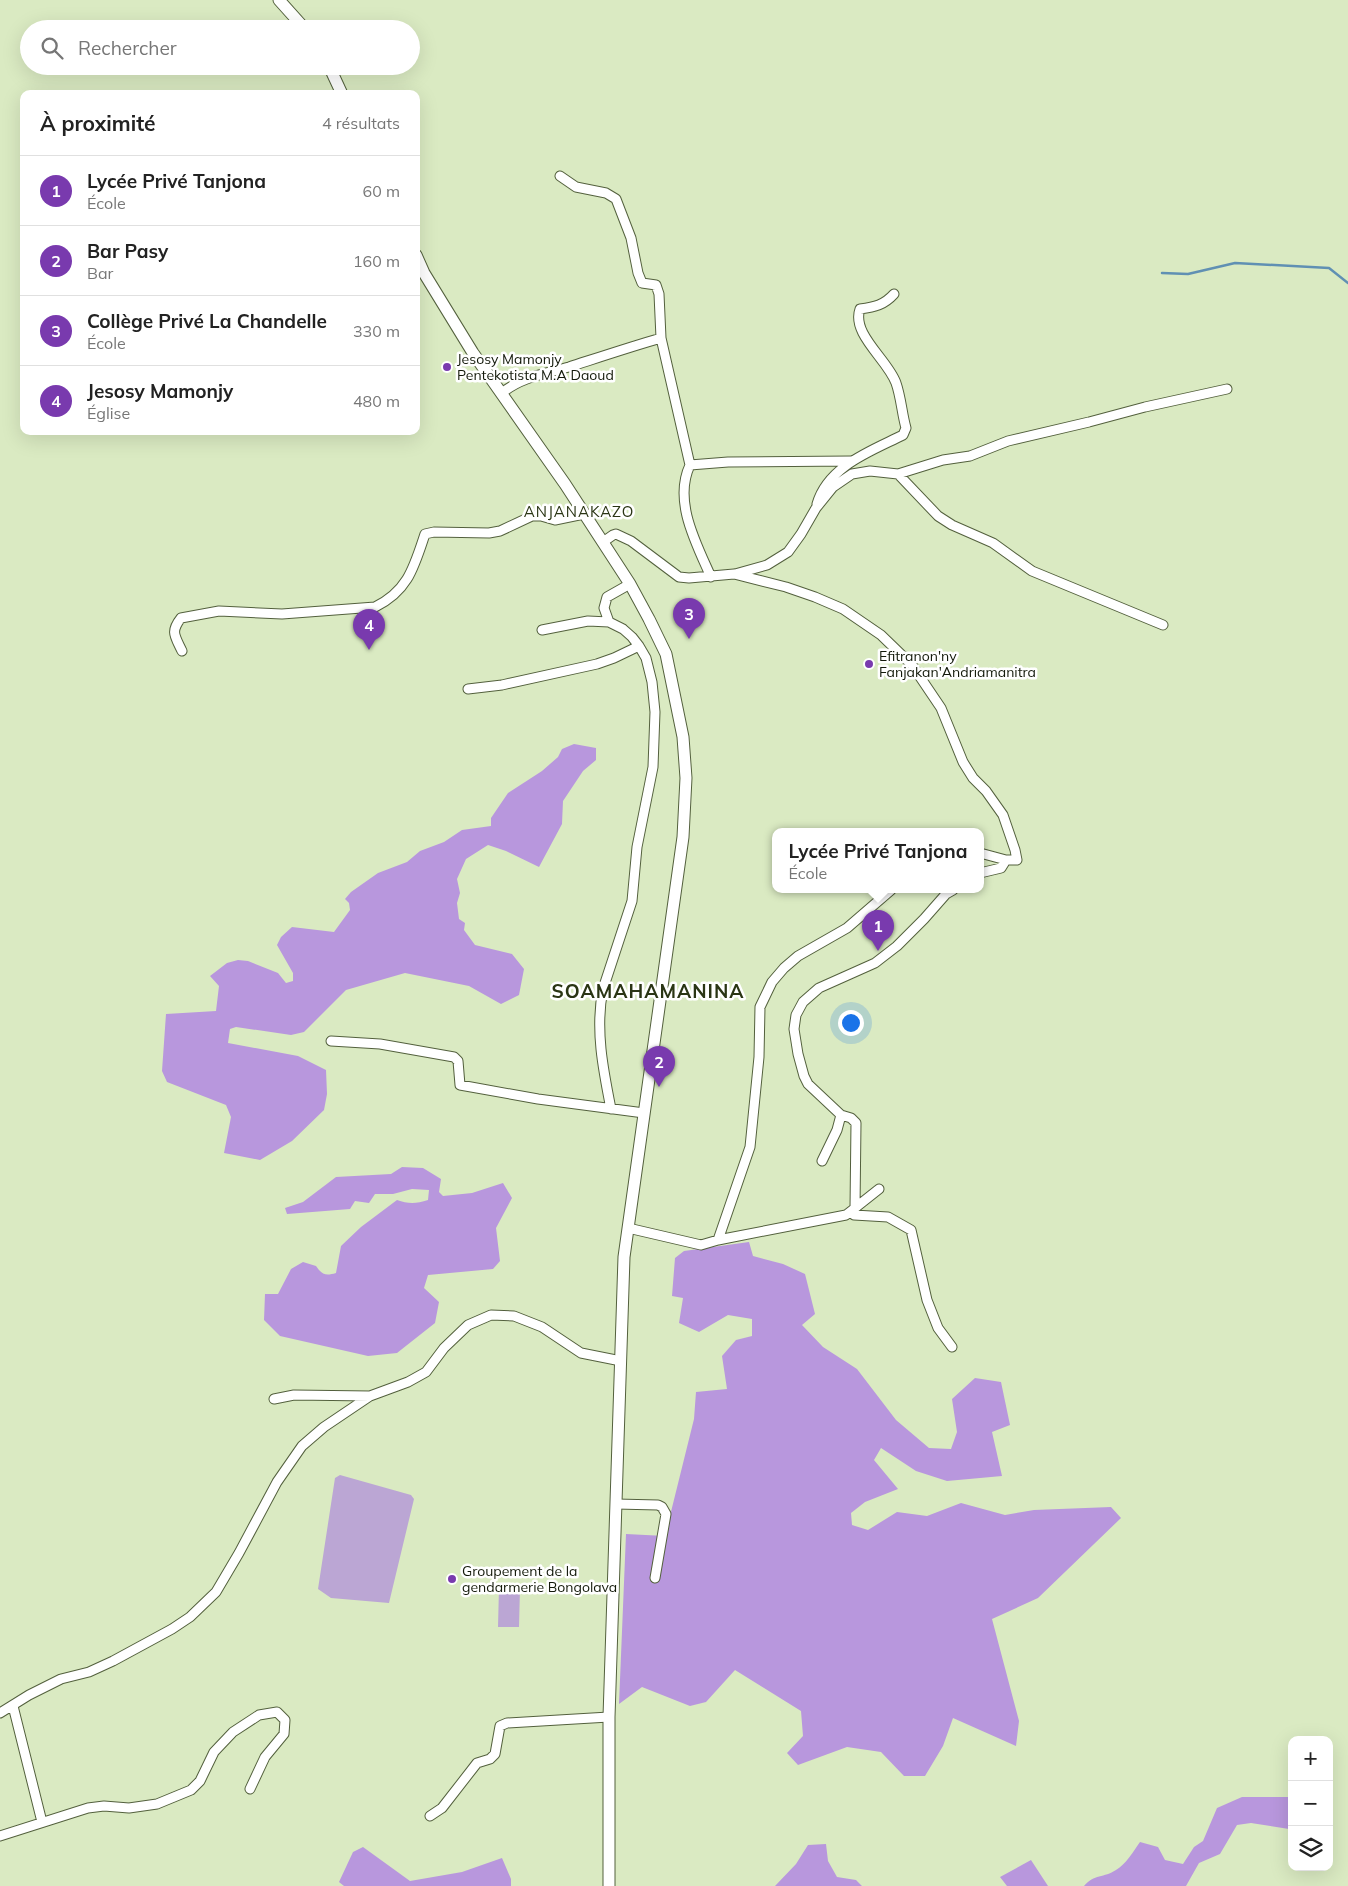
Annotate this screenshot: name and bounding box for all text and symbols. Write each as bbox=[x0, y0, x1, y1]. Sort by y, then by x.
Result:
search box bbox=[20, 20, 420, 75]
icon: search bbox=[38, 34, 66, 62]
text: Rechercher bbox=[78, 36, 177, 60]
text: À proximité bbox=[40, 110, 156, 136]
text: 4 résultats bbox=[322, 113, 400, 133]
text: Lycée Privé Tanjona bbox=[87, 169, 266, 193]
text: 1 bbox=[51, 181, 61, 201]
text: 60 m bbox=[363, 181, 400, 201]
text: École bbox=[87, 193, 126, 213]
text: Bar Pasy bbox=[87, 239, 168, 263]
text: 2 bbox=[51, 251, 61, 271]
text: 160 m bbox=[353, 251, 400, 271]
text: Bar bbox=[87, 263, 113, 283]
text: Collège Privé La Chandelle bbox=[87, 309, 327, 333]
text: 3 bbox=[51, 321, 61, 341]
text: 330 m bbox=[353, 321, 400, 341]
text: École bbox=[87, 333, 126, 353]
place label: Jesosy Mamonjy Pentekotista M.A Daoud bbox=[457, 350, 614, 384]
marker: Jesosy Mamonjy Pentekotista M.A Daoud bbox=[441, 361, 453, 373]
text: Jesosy Mamonjy bbox=[87, 379, 233, 403]
text: 4 bbox=[51, 391, 61, 411]
text: 480 m bbox=[353, 391, 400, 411]
text: Église bbox=[87, 403, 130, 423]
district label: ANJANAKAZO bbox=[524, 502, 634, 521]
pin: 3 bbox=[673, 598, 705, 639]
pin: 4 bbox=[353, 609, 385, 650]
place label: Efitranon'ny Fanjakan'Andriamanitra bbox=[879, 647, 1036, 681]
marker: Efitranon'ny Fanjakan'Andriamanitra bbox=[863, 658, 875, 670]
popup bbox=[772, 828, 984, 893]
text: Lycée Privé Tanjona bbox=[789, 839, 967, 863]
text: École bbox=[789, 863, 827, 883]
pin: 1 bbox=[862, 910, 894, 951]
district label: SOAMAHAMANINA bbox=[551, 979, 745, 1003]
your location bbox=[838, 1010, 864, 1036]
pin: 2 bbox=[643, 1046, 675, 1087]
place label: Groupement de la gendarmerie Bongolava bbox=[462, 1562, 617, 1596]
marker: Groupement de la gendarmerie Bongolava bbox=[446, 1573, 458, 1585]
map controls bbox=[1288, 1736, 1333, 1871]
button: + bbox=[1288, 1736, 1333, 1781]
button: − bbox=[1288, 1781, 1333, 1826]
button: layers bbox=[1288, 1826, 1333, 1871]

